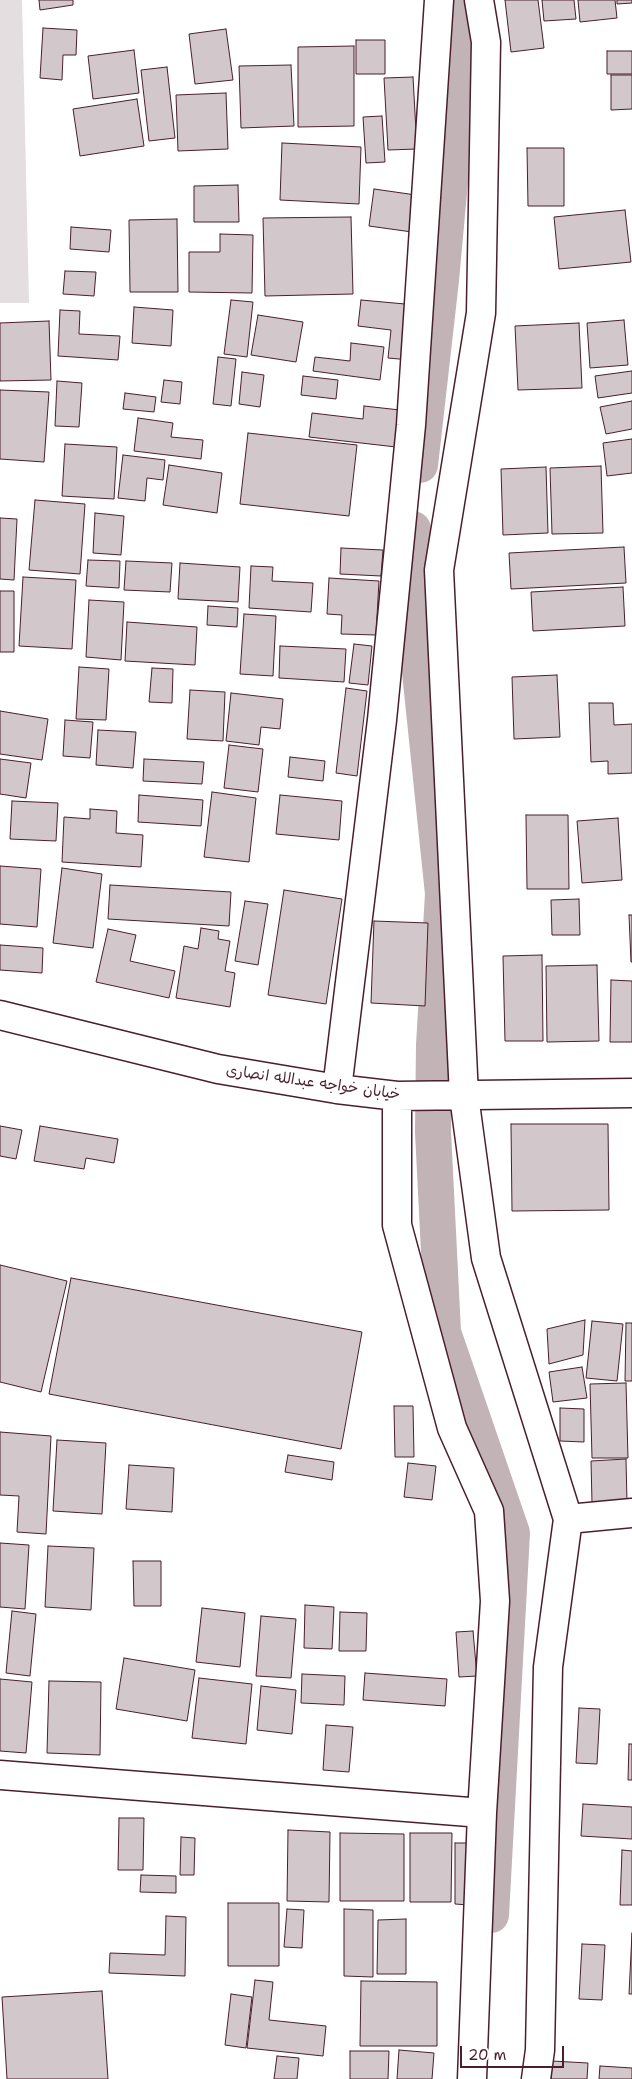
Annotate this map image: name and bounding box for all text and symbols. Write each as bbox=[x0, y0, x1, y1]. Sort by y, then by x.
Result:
street label: خیابان خواجه عبدالله انصاری bbox=[225, 1062, 401, 1104]
scale bar bbox=[462, 2036, 566, 2068]
text: 20 m bbox=[468, 2045, 507, 2065]

